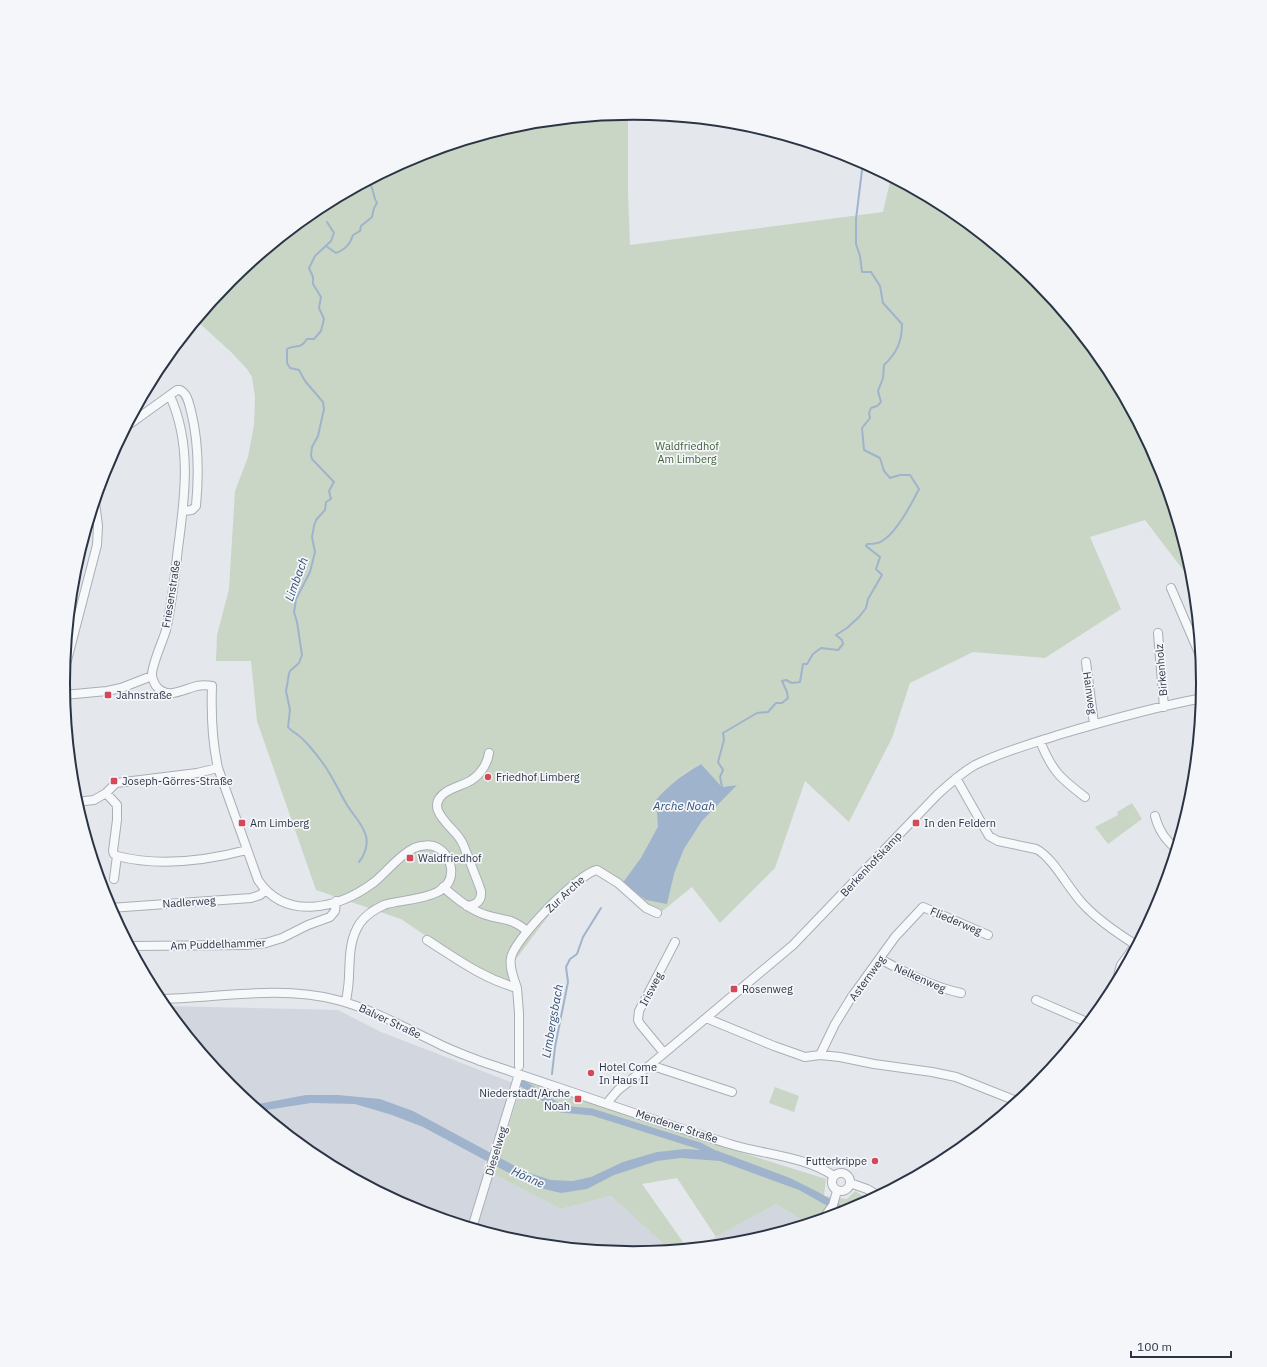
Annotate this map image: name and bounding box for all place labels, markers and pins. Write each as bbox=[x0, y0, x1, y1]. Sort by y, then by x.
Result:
place label: Jahnstraße bbox=[116, 688, 172, 702]
marker: Jahnstraße bbox=[103, 690, 113, 700]
place label: Friedhof Limberg bbox=[496, 770, 580, 784]
marker: Friedhof Limberg bbox=[483, 772, 493, 782]
place label: Joseph-Görres-Straße bbox=[122, 774, 233, 788]
marker: Joseph-Görres-Straße bbox=[109, 776, 119, 786]
place label: Am Limberg bbox=[250, 816, 309, 830]
place label: In den Feldern bbox=[924, 816, 996, 830]
marker: Am Limberg bbox=[237, 818, 247, 828]
marker: In den Feldern bbox=[911, 818, 921, 828]
place label: Waldfriedhof bbox=[418, 851, 482, 865]
marker: Waldfriedhof bbox=[405, 853, 415, 863]
place label: Rosenweg bbox=[742, 982, 793, 996]
marker: Rosenweg bbox=[729, 984, 739, 994]
place label: Hotel Come In Haus II bbox=[599, 1060, 657, 1087]
marker: Hotel Come In Haus II bbox=[586, 1068, 596, 1078]
place label: Niederstadt/Arche Noah bbox=[479, 1086, 570, 1113]
marker: Niederstadt/Arche Noah bbox=[573, 1094, 583, 1104]
place label: Futterkrippe bbox=[806, 1154, 867, 1168]
marker: Futterkrippe bbox=[870, 1156, 880, 1166]

